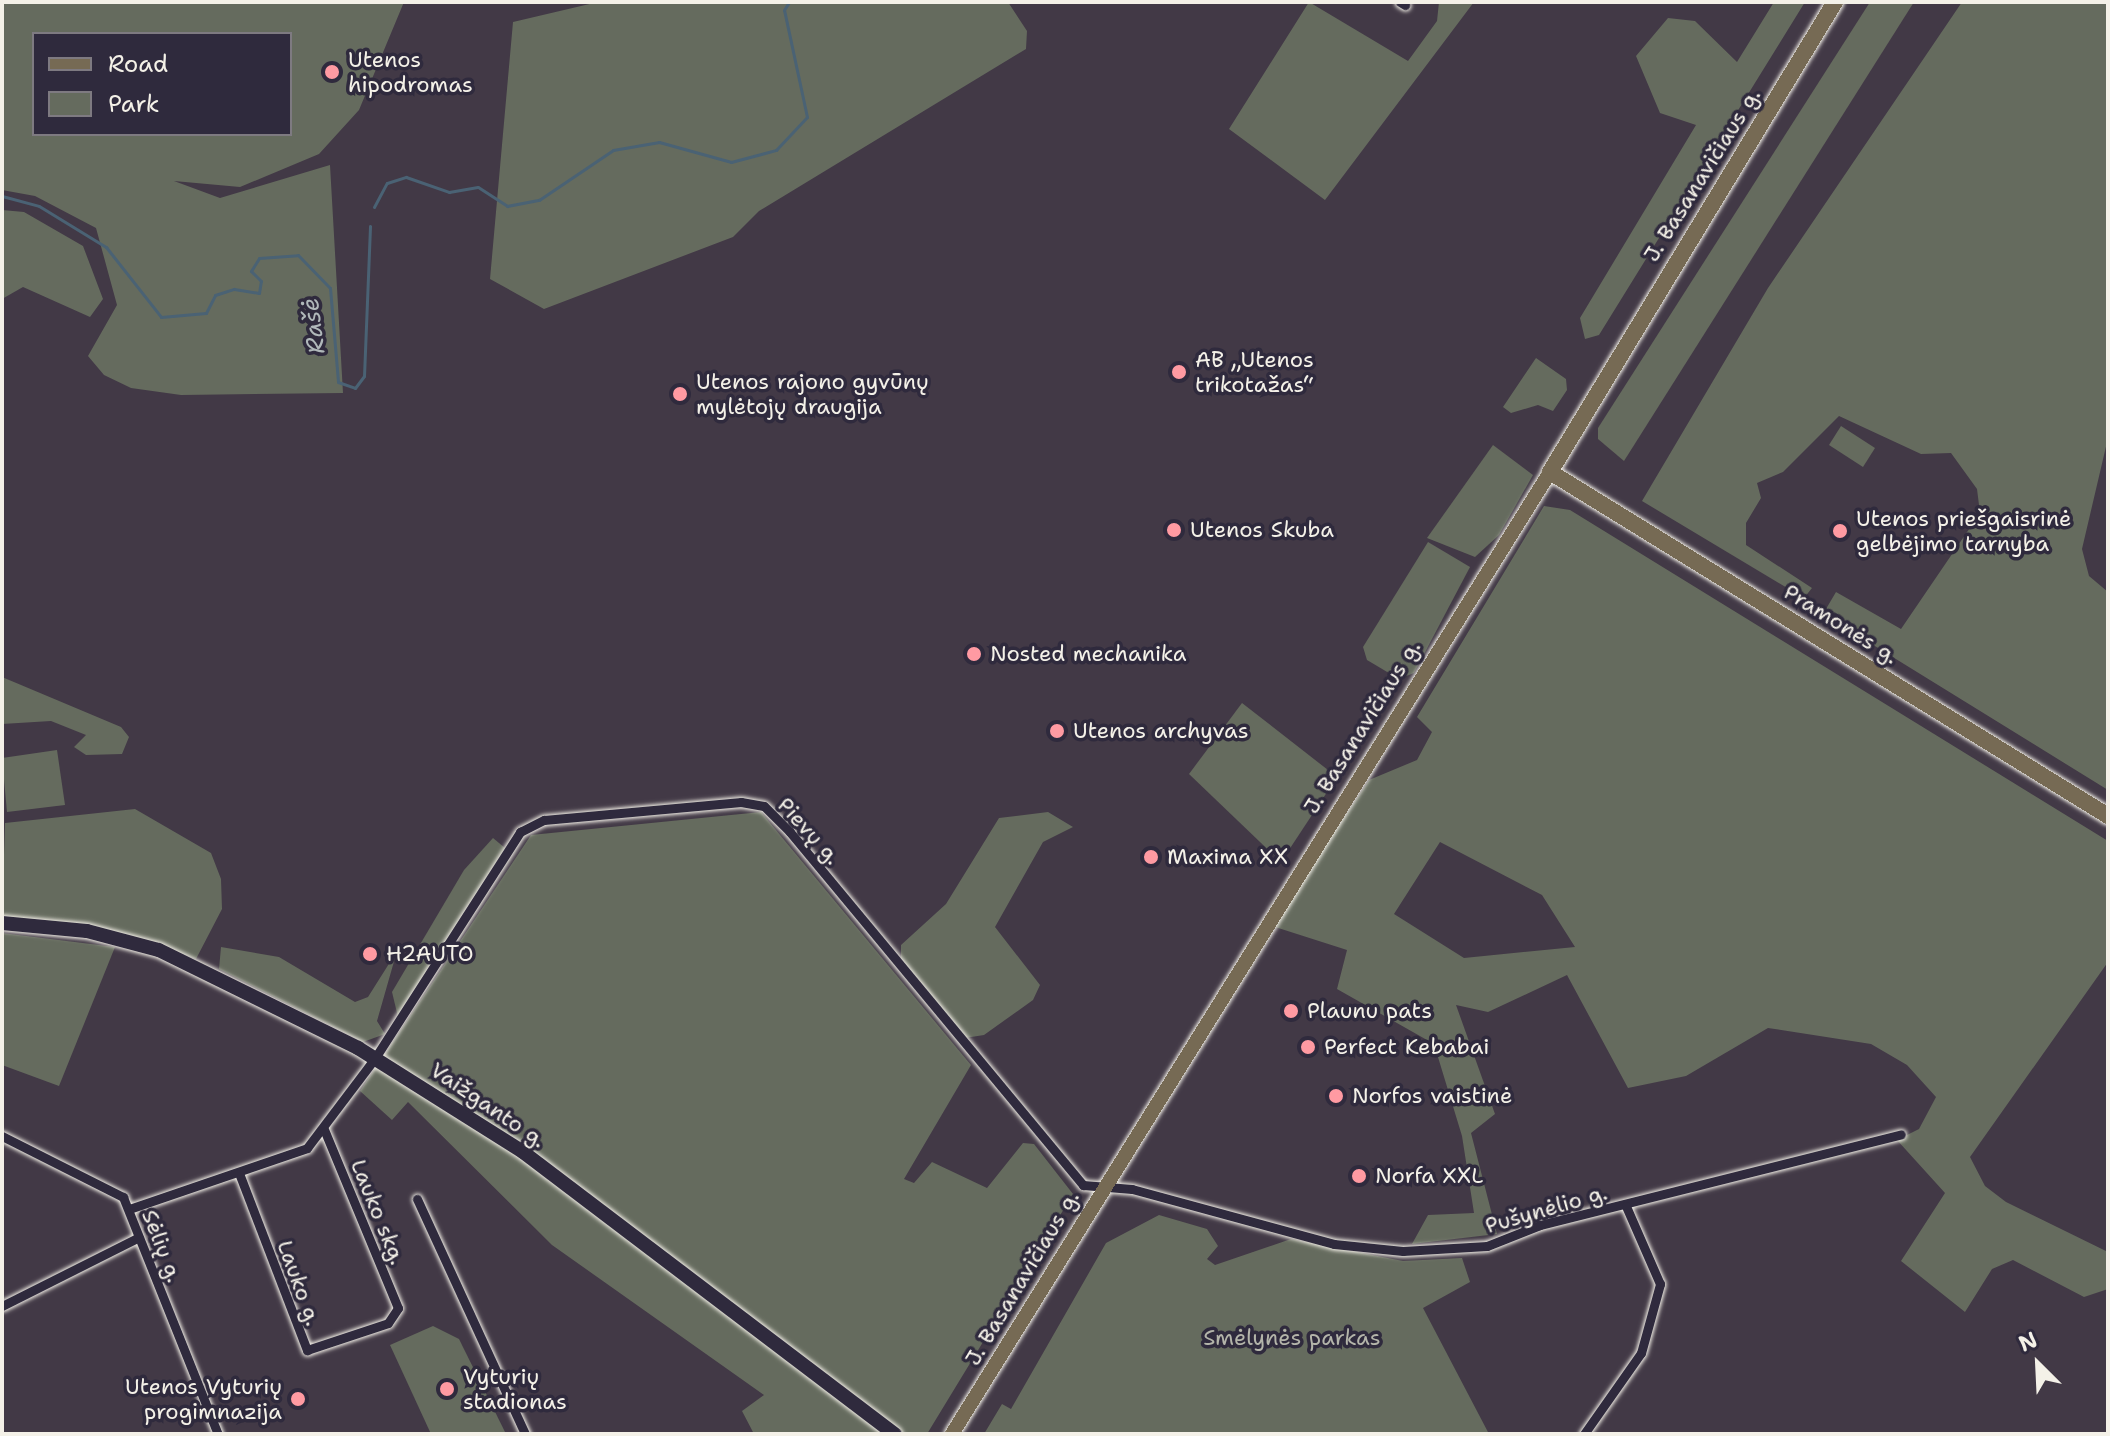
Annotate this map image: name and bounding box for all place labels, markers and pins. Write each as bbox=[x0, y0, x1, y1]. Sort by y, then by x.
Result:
place label: Utenos hipodromas bbox=[348, 46, 473, 98]
marker: Utenos hipodromas bbox=[323, 63, 341, 81]
place label: AB „Utenos trikotažas“ bbox=[1195, 346, 1314, 398]
marker: AB „Utenos trikotažas“ bbox=[1170, 363, 1188, 381]
place label: Utenos rajono gyvūnų mylėtojų draugija bbox=[696, 368, 929, 420]
marker: Utenos rajono gyvūnų mylėtojų draugija bbox=[671, 385, 689, 403]
place label: Utenos priešgaisrinė gelbėjimo tarnyba bbox=[1856, 505, 2072, 556]
place label: Utenos Skuba bbox=[1190, 517, 1334, 543]
marker: Utenos Skuba bbox=[1165, 521, 1183, 539]
marker: Utenos priešgaisrinė gelbėjimo tarnyba bbox=[1831, 522, 1849, 540]
place label: Nosted mechanika bbox=[990, 641, 1186, 667]
marker: Nosted mechanika bbox=[965, 645, 983, 663]
place label: Utenos archyvas bbox=[1073, 718, 1249, 744]
marker: Utenos archyvas bbox=[1048, 722, 1066, 740]
place label: Maxima XX bbox=[1167, 844, 1288, 870]
marker: Maxima XX bbox=[1142, 848, 1160, 866]
place label: H2AUTO bbox=[386, 941, 474, 967]
marker: H2AUTO bbox=[361, 945, 379, 963]
place label: Plaunu pats bbox=[1307, 998, 1432, 1024]
marker: Plaunu pats bbox=[1282, 1002, 1300, 1020]
place label: Perfect Kebabai bbox=[1324, 1034, 1490, 1060]
marker: Perfect Kebabai bbox=[1299, 1038, 1317, 1056]
place label: Norfos vaistinė bbox=[1352, 1083, 1512, 1109]
marker: Norfos vaistinė bbox=[1327, 1087, 1345, 1105]
place label: Norfa XXL bbox=[1375, 1163, 1483, 1189]
marker: Norfa XXL bbox=[1350, 1167, 1368, 1185]
place label: Vyturių stadionas bbox=[463, 1363, 567, 1414]
place label: Utenos Vyturių progimnazija bbox=[125, 1373, 282, 1424]
marker: Vyturių stadionas bbox=[438, 1380, 456, 1398]
marker: Utenos Vyturių progimnazija bbox=[289, 1390, 307, 1408]

